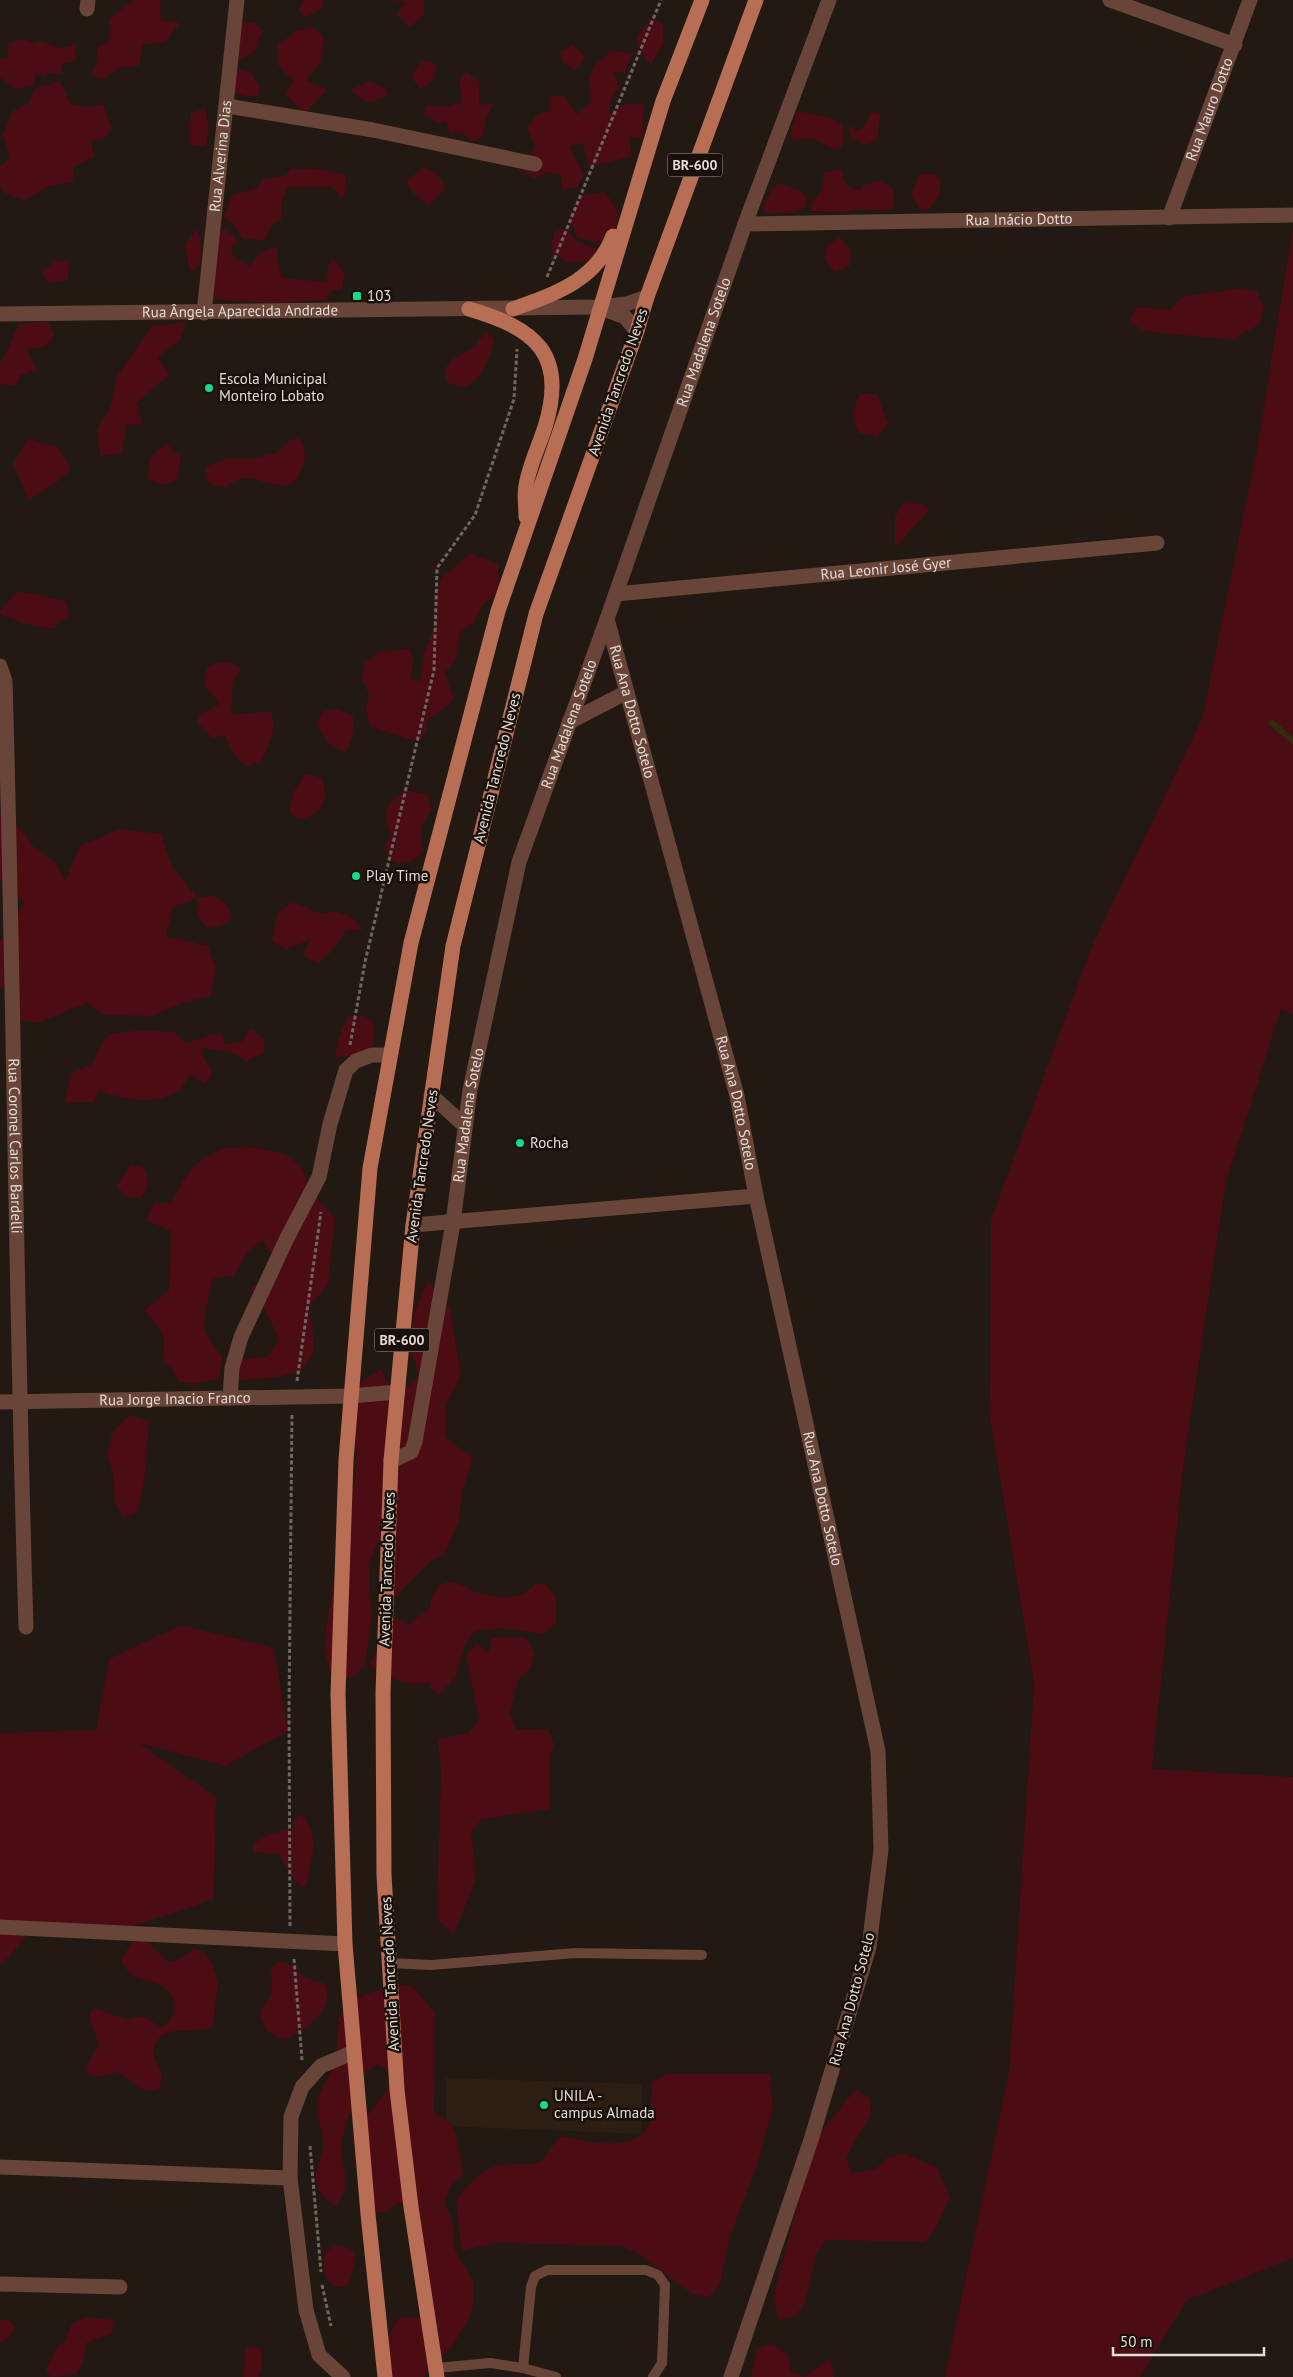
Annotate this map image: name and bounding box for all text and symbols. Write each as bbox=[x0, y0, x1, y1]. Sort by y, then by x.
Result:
street label: Rua Mauro Dotto bbox=[1181, 55, 1237, 163]
street label: Rua Alverina Dias bbox=[205, 99, 235, 213]
road number: BR-600 bbox=[668, 154, 722, 176]
street label: Rua Inácio Dotto bbox=[965, 209, 1073, 229]
street label: Rua Madalena Sotelo bbox=[672, 275, 735, 409]
place label: 103 bbox=[367, 286, 392, 305]
marker: 103 bbox=[351, 290, 363, 302]
street label: Rua Ângela Aparecida Andrade bbox=[142, 300, 338, 321]
street label: Avenida Tancredo Neves bbox=[583, 306, 652, 458]
place label: Escola Municipal Monteiro Lobato bbox=[219, 369, 327, 405]
marker: Escola Municipal Monteiro Lobato bbox=[203, 382, 215, 394]
street label: Rua Leonir José Gyer bbox=[820, 552, 952, 584]
street label: Rua Ana Dotto Sotelo bbox=[606, 643, 660, 780]
street label: Rua Madalena Sotelo bbox=[536, 657, 601, 791]
street label: Avenida Tancredo Neves bbox=[469, 691, 524, 845]
place label: Play Time bbox=[366, 866, 428, 885]
marker: Play Time bbox=[350, 870, 362, 882]
street label: Rua Ana Dotto Sotelo bbox=[712, 1034, 761, 1172]
street label: Rua Madalena Sotelo bbox=[448, 1046, 488, 1183]
street label: Rua Coronel Carlos Bardelli bbox=[4, 1058, 27, 1234]
street label: Avenida Tancredo Neves bbox=[401, 1088, 442, 1244]
place label: Rocha bbox=[530, 1133, 569, 1152]
marker: Rocha bbox=[514, 1137, 526, 1149]
road number: BR-600 bbox=[374, 1328, 430, 1352]
street label: Rua Jorge Inacio Franco bbox=[99, 1388, 251, 1409]
street label: Rua Ana Dotto Sotelo bbox=[799, 1429, 847, 1568]
street label: Avenida Tancredo Neves bbox=[374, 1491, 399, 1647]
street label: Avenida Tancredo Neves bbox=[376, 1896, 403, 2052]
street label: Rua Ana Dotto Sotelo bbox=[825, 1930, 878, 2068]
place label: UNILA - campus Almada bbox=[554, 2086, 655, 2122]
marker: UNILA - campus Almada bbox=[538, 2099, 550, 2111]
scale bar bbox=[1113, 2324, 1264, 2356]
text: 50 m bbox=[1120, 2332, 1153, 2351]

